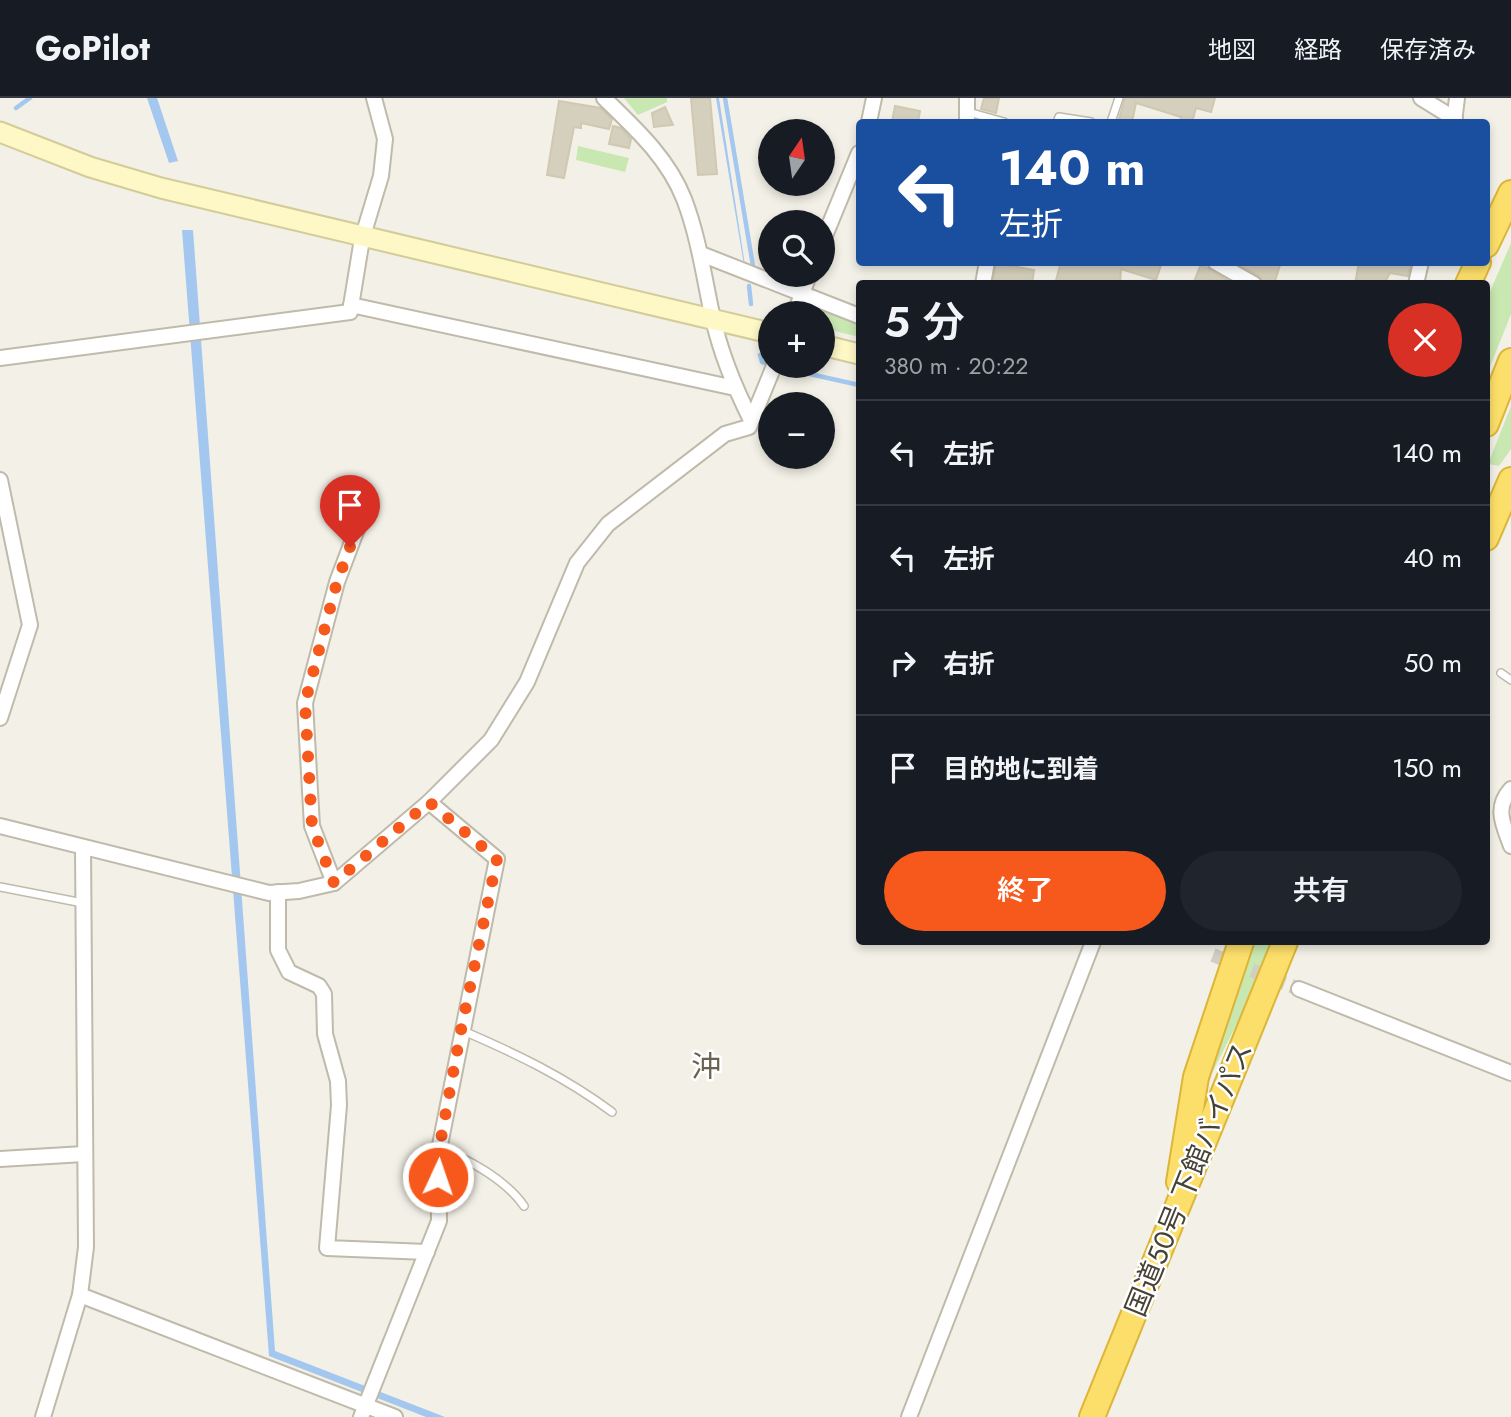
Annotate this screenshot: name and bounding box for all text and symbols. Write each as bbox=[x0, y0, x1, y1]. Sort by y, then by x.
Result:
text: GoPilot bbox=[35, 25, 150, 72]
text: 地図 bbox=[1208, 32, 1256, 67]
text: 経路 bbox=[1294, 32, 1342, 67]
text: 保存済み bbox=[1380, 32, 1476, 67]
north arrow bbox=[758, 119, 835, 196]
map controls bbox=[758, 119, 835, 469]
text: 140 m bbox=[999, 133, 1145, 203]
icon: left bbox=[884, 147, 975, 238]
text: 左折 bbox=[999, 201, 1063, 247]
button: search bbox=[758, 210, 835, 287]
text: 5 分 bbox=[884, 292, 965, 353]
button: + bbox=[758, 301, 835, 378]
button: close bbox=[1388, 303, 1462, 377]
text: 380 m · 20:22 bbox=[884, 349, 1028, 383]
button: − bbox=[758, 392, 835, 469]
icon: left bbox=[884, 434, 922, 472]
text: 140 m bbox=[1391, 434, 1462, 472]
text: 左折 bbox=[943, 435, 995, 473]
pin bbox=[320, 475, 380, 547]
icon: arrive bbox=[331, 486, 369, 524]
icon: left bbox=[884, 539, 922, 577]
text: 40 m bbox=[1403, 539, 1462, 577]
text: 左折 bbox=[943, 540, 995, 578]
icon: right bbox=[884, 644, 922, 682]
text: 50 m bbox=[1404, 644, 1462, 682]
text: 右折 bbox=[943, 645, 995, 683]
icon: arrive bbox=[884, 749, 922, 787]
text: 150 m bbox=[1392, 749, 1462, 787]
text: 目的地に到着 bbox=[943, 750, 1099, 788]
button: 終了 bbox=[884, 851, 1166, 931]
button: 共有 bbox=[1180, 851, 1462, 931]
street label: 国道50号 下館バイパス bbox=[1115, 1036, 1263, 1322]
district label: 沖 bbox=[691, 1045, 721, 1088]
position arrow bbox=[401, 1140, 475, 1214]

